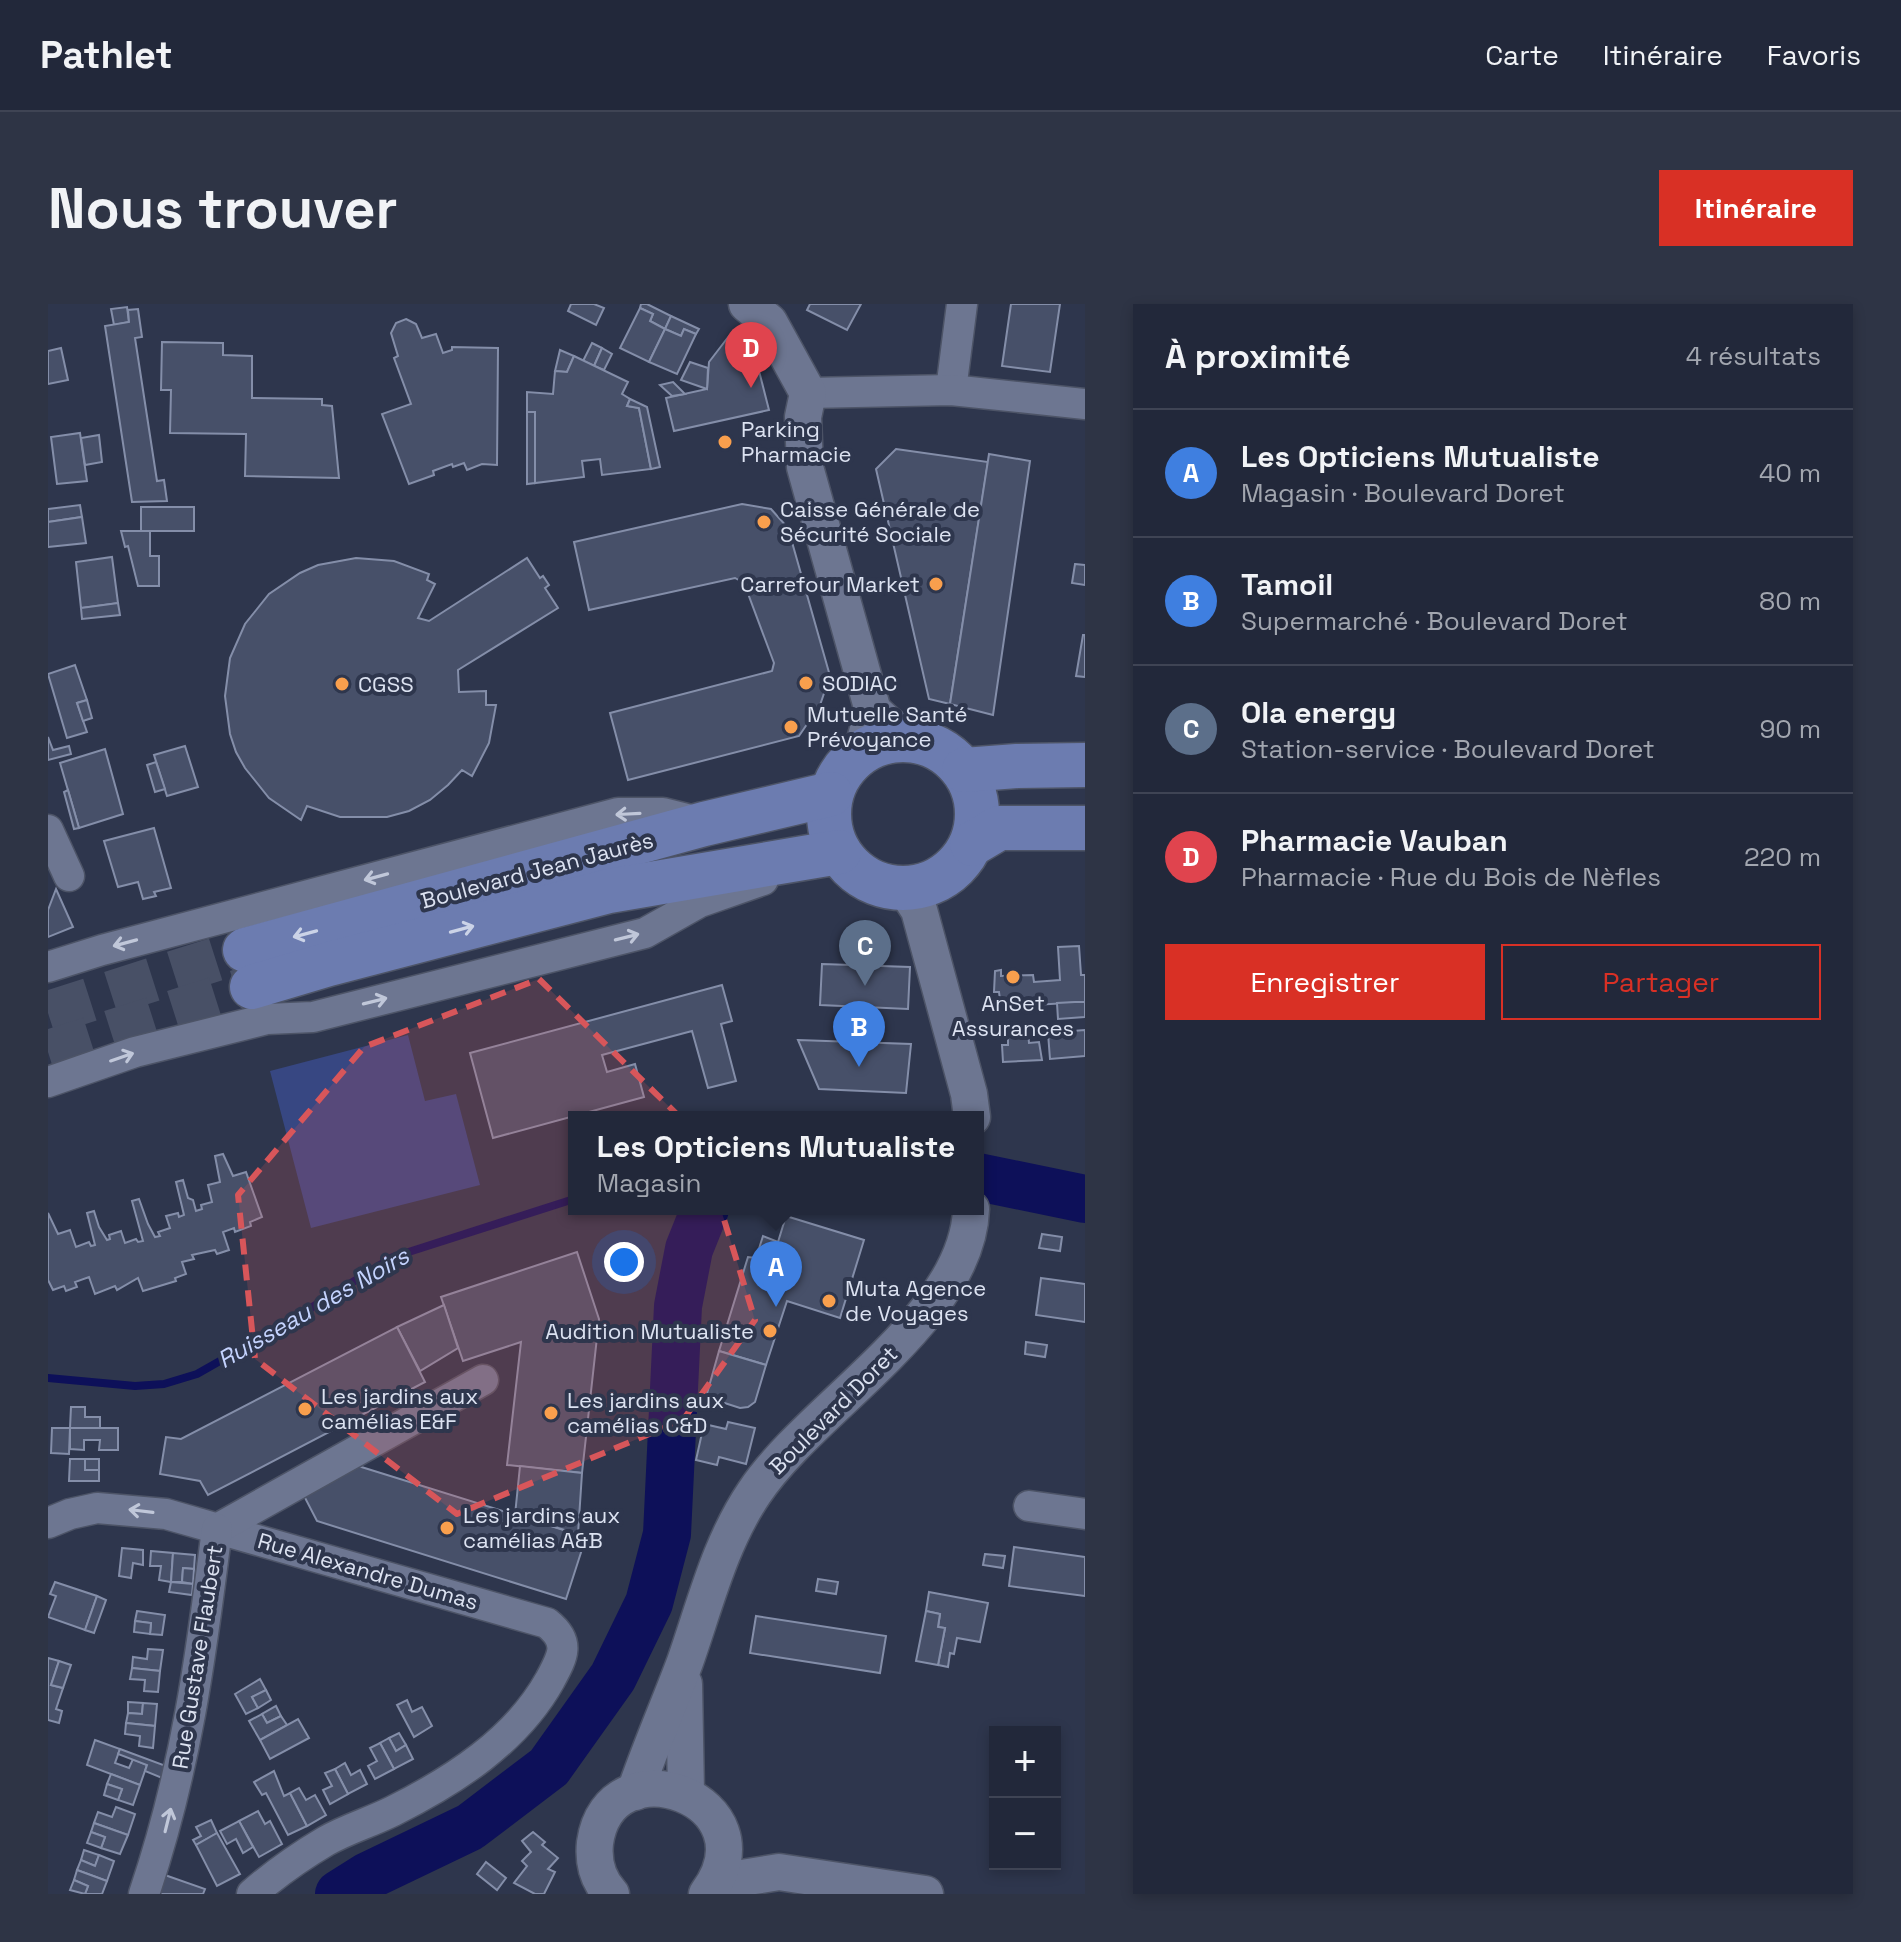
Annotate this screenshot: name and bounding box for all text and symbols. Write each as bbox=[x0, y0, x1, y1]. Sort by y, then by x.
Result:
text: Pathlet bbox=[40, 31, 173, 79]
text: Carte bbox=[1485, 37, 1559, 73]
text: Itinéraire bbox=[1603, 37, 1723, 73]
text: Favoris bbox=[1767, 37, 1861, 73]
button: Itinéraire bbox=[1659, 170, 1853, 246]
text: Nous trouver bbox=[48, 173, 398, 244]
pin: D bbox=[725, 322, 777, 388]
text: À proximité bbox=[1165, 335, 1351, 378]
text: 4 résultats bbox=[1686, 339, 1821, 373]
place label: Parking Pharmacie bbox=[741, 415, 852, 468]
marker: Parking Pharmacie bbox=[716, 433, 734, 451]
text: Les Opticiens Mutualiste bbox=[1241, 437, 1599, 476]
text: A bbox=[1183, 456, 1199, 490]
text: 40 m bbox=[1759, 456, 1821, 490]
text: Magasin · Boulevard Doret bbox=[1241, 476, 1565, 510]
place label: Caisse Générale de Sécurité Sociale bbox=[780, 495, 980, 548]
marker: Caisse Générale de Sécurité Sociale bbox=[755, 513, 773, 531]
text: Tamoil bbox=[1241, 565, 1333, 604]
place label: Carrefour Market bbox=[740, 570, 920, 598]
marker: Carrefour Market bbox=[927, 575, 945, 593]
text: B bbox=[1182, 584, 1200, 618]
text: 80 m bbox=[1759, 584, 1821, 618]
text: Supermarché · Boulevard Doret bbox=[1241, 604, 1628, 638]
place label: SODIAC bbox=[822, 669, 897, 697]
place label: CGSS bbox=[358, 670, 414, 698]
marker: SODIAC bbox=[797, 674, 815, 692]
marker: CGSS bbox=[333, 675, 351, 693]
text: Ola energy bbox=[1241, 693, 1396, 732]
place label: Mutuelle Santé Prévoyance bbox=[807, 700, 968, 753]
text: C bbox=[1183, 712, 1199, 746]
text: 90 m bbox=[1759, 712, 1821, 746]
marker: Mutuelle Santé Prévoyance bbox=[782, 718, 800, 736]
text: Station-service · Boulevard Doret bbox=[1241, 732, 1655, 766]
one-way arrow bbox=[615, 806, 642, 821]
text: Pharmacie Vauban bbox=[1241, 821, 1508, 860]
street label: Boulevard Jean Jaurès bbox=[418, 825, 656, 915]
text: D bbox=[1182, 840, 1200, 874]
text: 220 m bbox=[1744, 840, 1821, 874]
text: Pharmacie · Rue du Bois de Nèfles bbox=[1241, 860, 1661, 894]
one-way arrow bbox=[364, 871, 389, 886]
pin: C bbox=[839, 920, 891, 986]
one-way arrow bbox=[449, 921, 475, 936]
one-way arrow bbox=[293, 927, 319, 942]
one-way arrow bbox=[613, 929, 639, 944]
one-way arrow bbox=[112, 937, 138, 952]
button: Enregistrer bbox=[1165, 944, 1485, 1020]
button: Partager bbox=[1501, 944, 1821, 1020]
marker: AnSet Assurances bbox=[1004, 968, 1022, 986]
place label: AnSet Assurances bbox=[952, 989, 1074, 1042]
one-way arrow bbox=[362, 993, 387, 1008]
pin: B bbox=[833, 1001, 885, 1067]
one-way arrow bbox=[109, 1049, 134, 1063]
popup bbox=[568, 1111, 984, 1215]
text: Les Opticiens Mutualiste bbox=[597, 1127, 955, 1166]
text: Magasin bbox=[597, 1166, 701, 1200]
water label: Ruisseau des Noirs bbox=[211, 1239, 415, 1375]
pin: A bbox=[750, 1241, 802, 1307]
your location bbox=[604, 1242, 644, 1282]
place label: Muta Agence de Voyages bbox=[845, 1274, 986, 1327]
marker: Muta Agence de Voyages bbox=[820, 1292, 838, 1310]
place label: Audition Mutualiste bbox=[545, 1317, 754, 1345]
marker: Audition Mutualiste bbox=[761, 1322, 779, 1340]
street label: Boulevard Doret bbox=[763, 1340, 903, 1480]
place label: Les jardins aux camélias E&F bbox=[321, 1382, 478, 1435]
place label: Les jardins aux camélias C&D bbox=[567, 1386, 724, 1439]
marker: Les jardins aux camélias E&F bbox=[296, 1400, 314, 1418]
marker: Les jardins aux camélias C&D bbox=[542, 1404, 560, 1422]
place label: Les jardins aux camélias A&B bbox=[463, 1501, 620, 1554]
one-way arrow bbox=[129, 1503, 154, 1518]
marker: Les jardins aux camélias A&B bbox=[438, 1519, 456, 1537]
street label: Rue Alexandre Dumas bbox=[255, 1526, 481, 1616]
street label: Rue Gustave Flaubert bbox=[165, 1543, 229, 1771]
map controls bbox=[989, 1726, 1061, 1870]
button: + bbox=[989, 1726, 1061, 1798]
button: − bbox=[989, 1798, 1061, 1870]
one-way arrow bbox=[161, 1807, 176, 1833]

